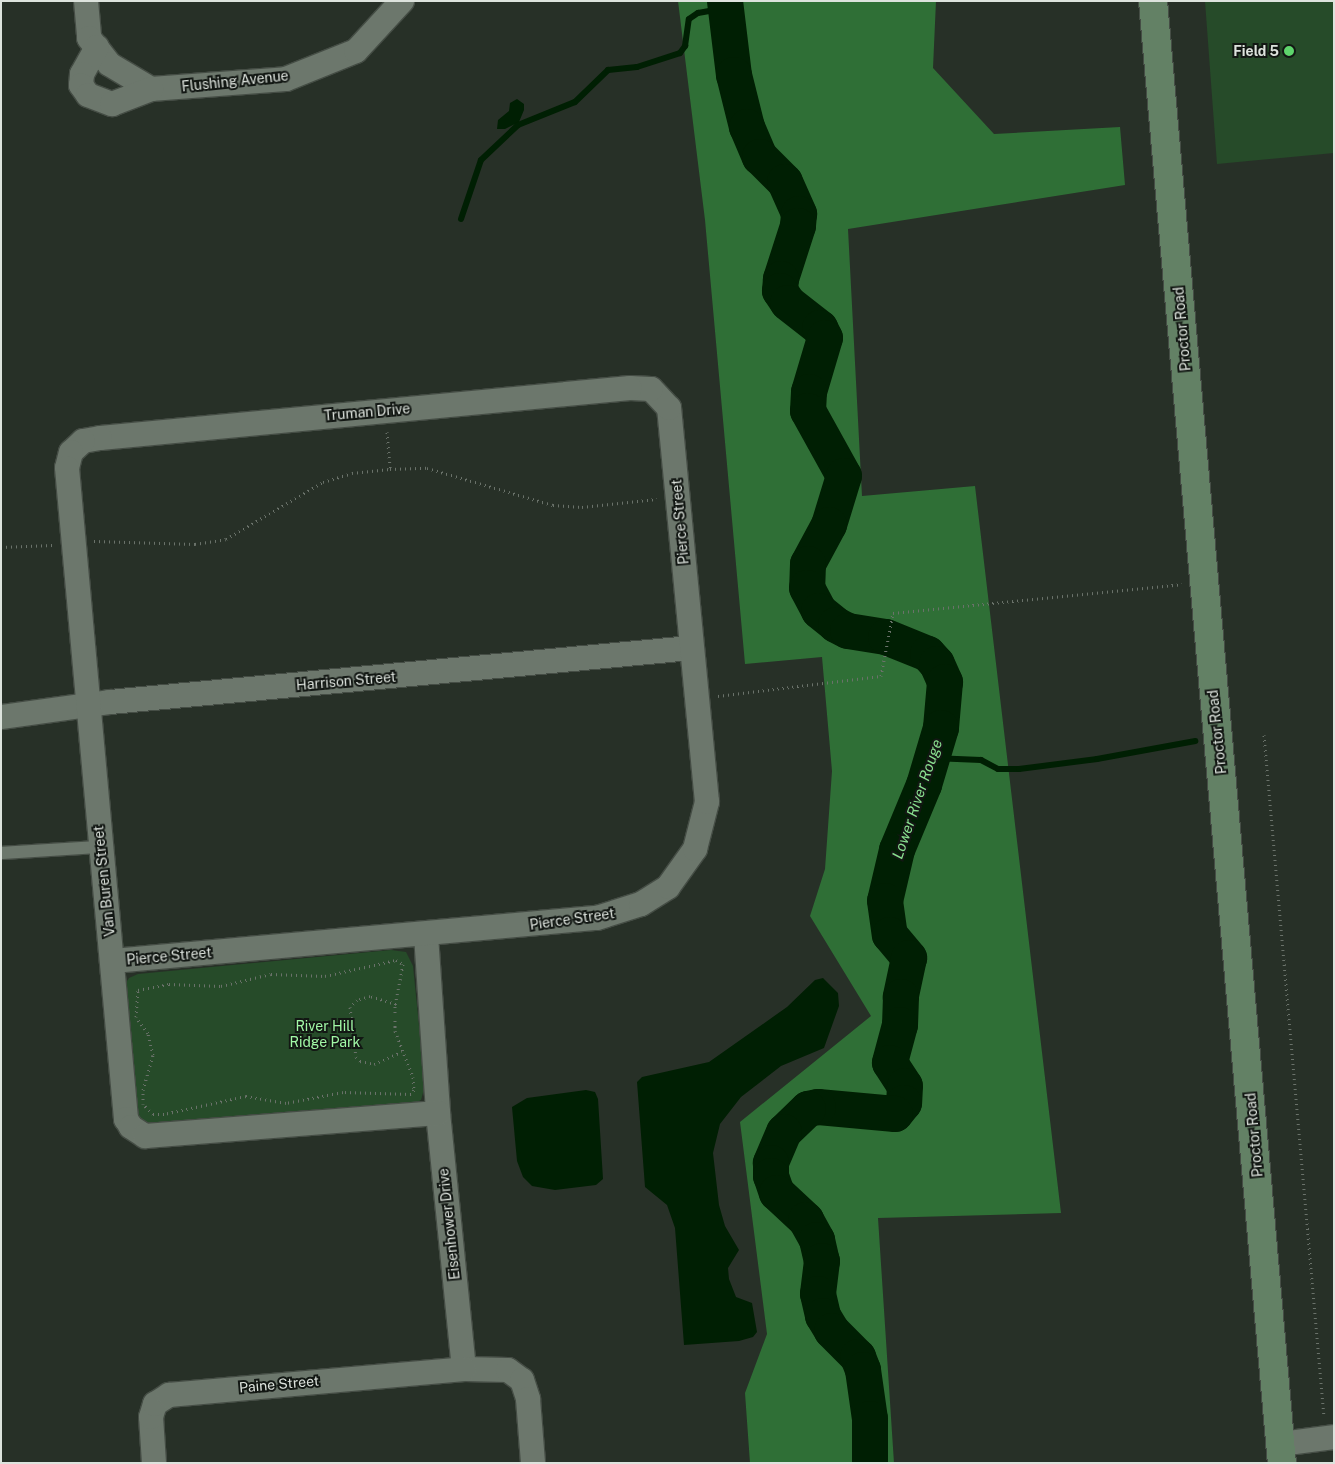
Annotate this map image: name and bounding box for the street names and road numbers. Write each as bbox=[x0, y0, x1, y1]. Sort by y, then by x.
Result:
street label: Flushing Avenue bbox=[181, 67, 289, 95]
street label: Proctor Road bbox=[1170, 286, 1194, 372]
street label: Truman Drive bbox=[323, 400, 411, 424]
street label: Pierce Street bbox=[668, 479, 692, 565]
street label: Harrison Street bbox=[295, 668, 397, 694]
street label: Proctor Road bbox=[1204, 689, 1230, 775]
street label: Van Buren Street bbox=[90, 825, 118, 937]
street label: Pierce Street bbox=[529, 905, 615, 933]
street label: Pierce Street bbox=[126, 944, 212, 968]
street label: Proctor Road bbox=[1242, 1092, 1266, 1178]
street label: Eisenhower Drive bbox=[435, 1167, 463, 1281]
street label: Paine Street bbox=[238, 1372, 320, 1396]

